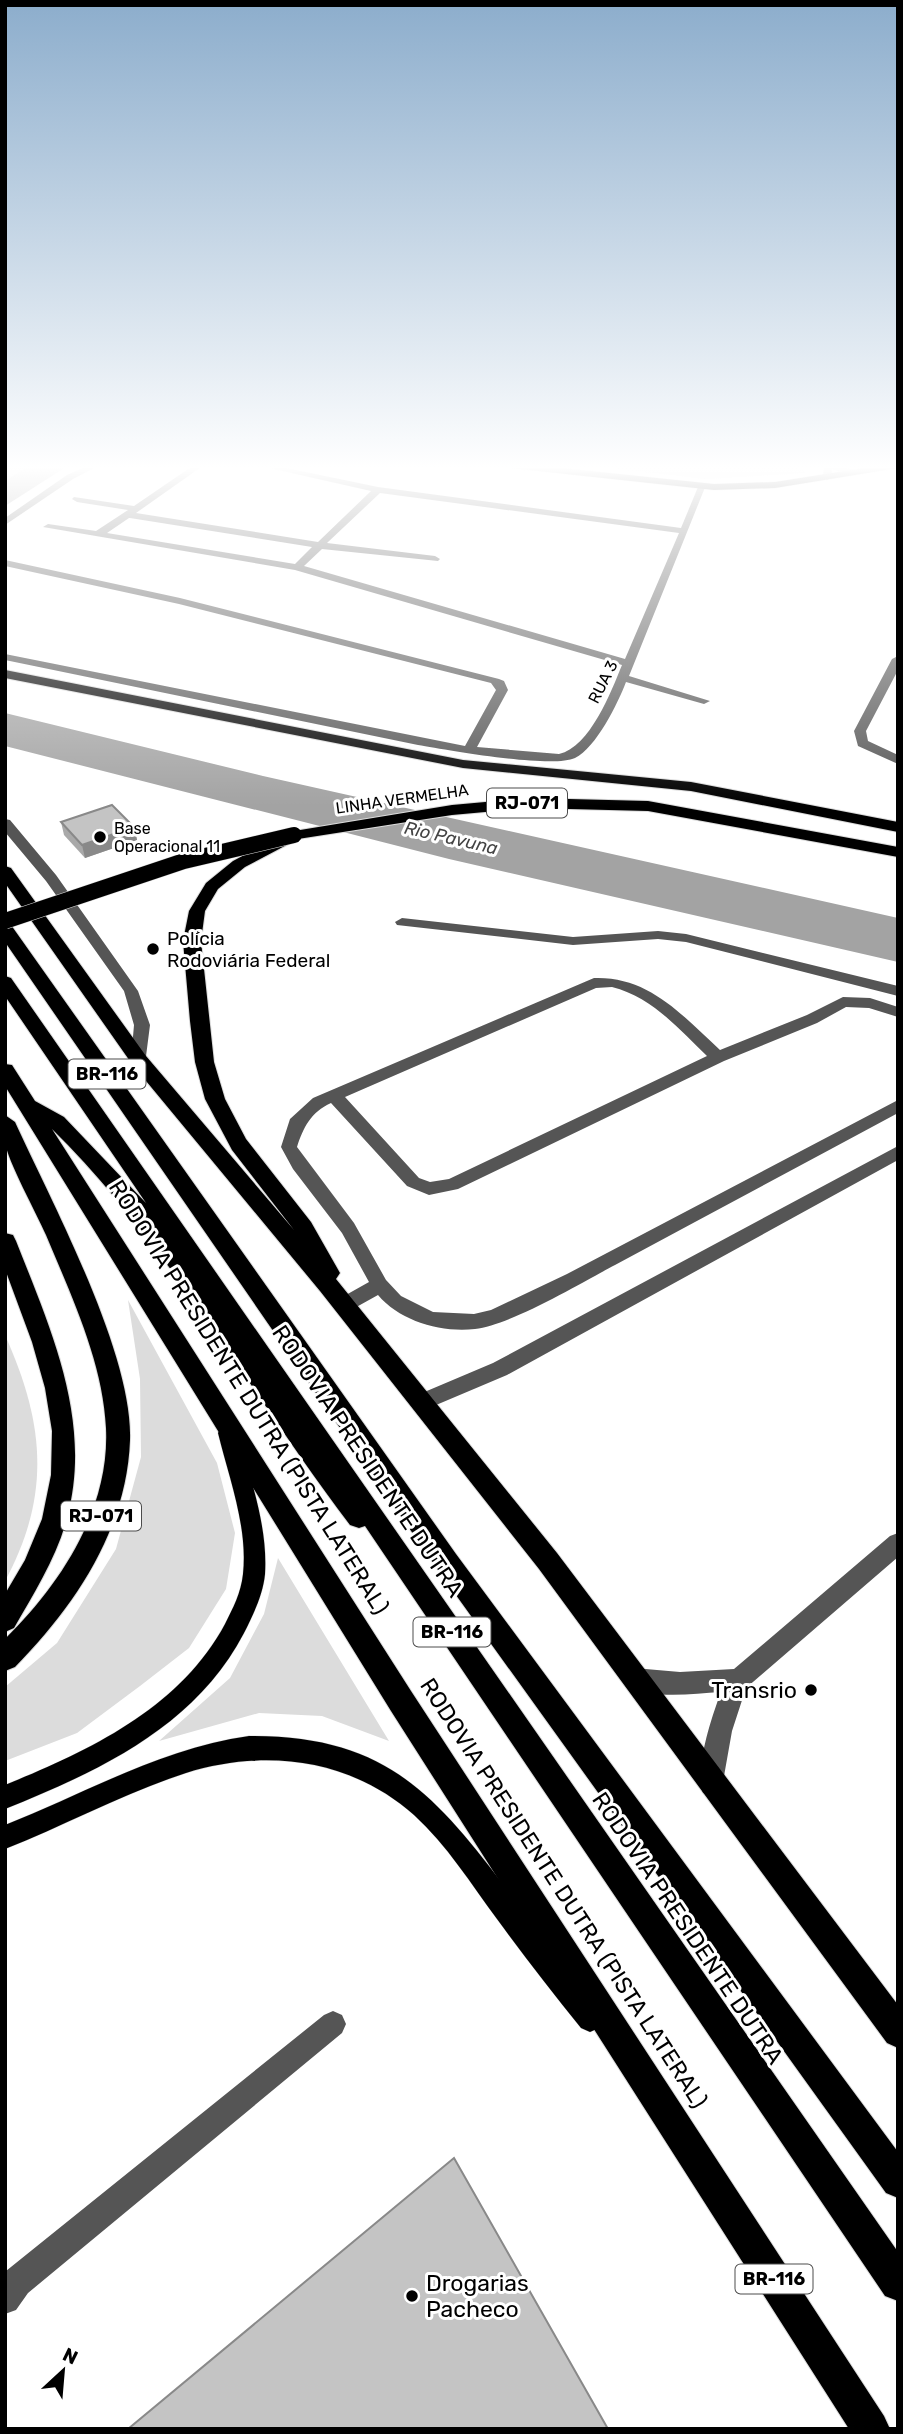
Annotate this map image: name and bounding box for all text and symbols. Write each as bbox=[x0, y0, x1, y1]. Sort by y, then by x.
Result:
street label: RUA 3 bbox=[584, 657, 622, 707]
street label: LINHA VERMELHA bbox=[334, 780, 470, 818]
road number: RJ-071 bbox=[487, 788, 567, 818]
water label: Rio Pavuna bbox=[402, 817, 500, 860]
place label: Base Operacional 11 bbox=[114, 819, 220, 856]
marker: Base Operacional 11 bbox=[92, 829, 108, 845]
place label: Polícia Rodoviária Federal bbox=[167, 927, 330, 972]
marker: Polícia Rodoviária Federal bbox=[145, 941, 161, 957]
road number: BR-116 bbox=[68, 1059, 146, 1088]
street label: RODOVIA PRESIDENTE DUTRA (PISTA LATERAL) bbox=[103, 1174, 395, 1620]
street label: RODOVIA PRESIDENTE DUTRA bbox=[266, 1320, 470, 1602]
road number: RJ-071 bbox=[61, 1502, 141, 1531]
road number: BR-116 bbox=[414, 1618, 490, 1646]
street label: RODOVIA PRESIDENTE DUTRA (PISTA LATERAL) bbox=[414, 1672, 714, 2114]
place label: Transrio bbox=[711, 1676, 797, 1704]
marker: Transrio bbox=[803, 1682, 819, 1698]
street label: RODOVIA PRESIDENTE DUTRA bbox=[586, 1787, 790, 2069]
road number: BR-116 bbox=[736, 2264, 812, 2294]
place label: Drogarias Pacheco bbox=[426, 2269, 529, 2323]
marker: Drogarias Pacheco bbox=[404, 2288, 420, 2304]
north arrow bbox=[28, 2336, 98, 2406]
text: N bbox=[59, 2343, 81, 2370]

